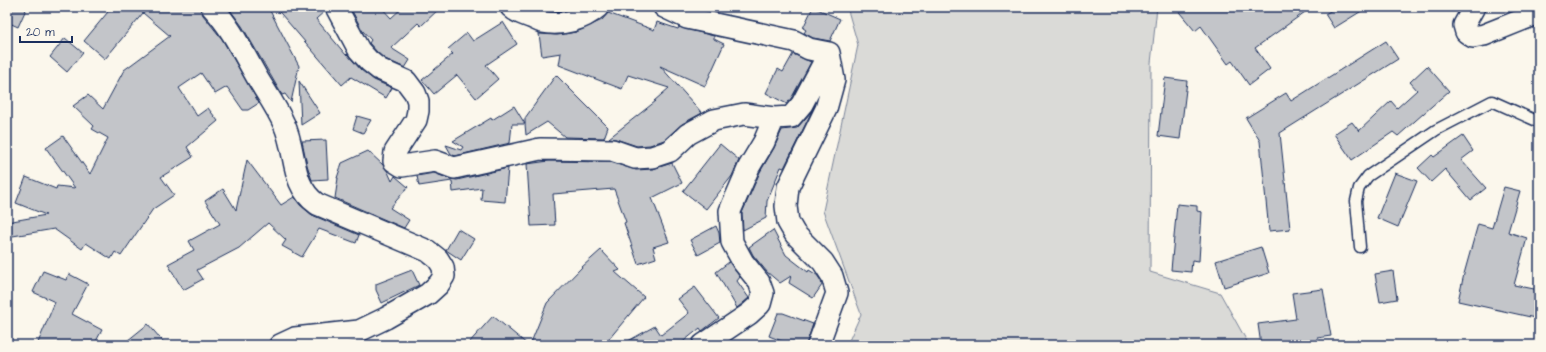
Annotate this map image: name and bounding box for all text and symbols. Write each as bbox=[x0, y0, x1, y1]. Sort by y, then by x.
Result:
scale bar bbox=[20, 18, 72, 44]
text: 20 m bbox=[26, 24, 55, 41]

